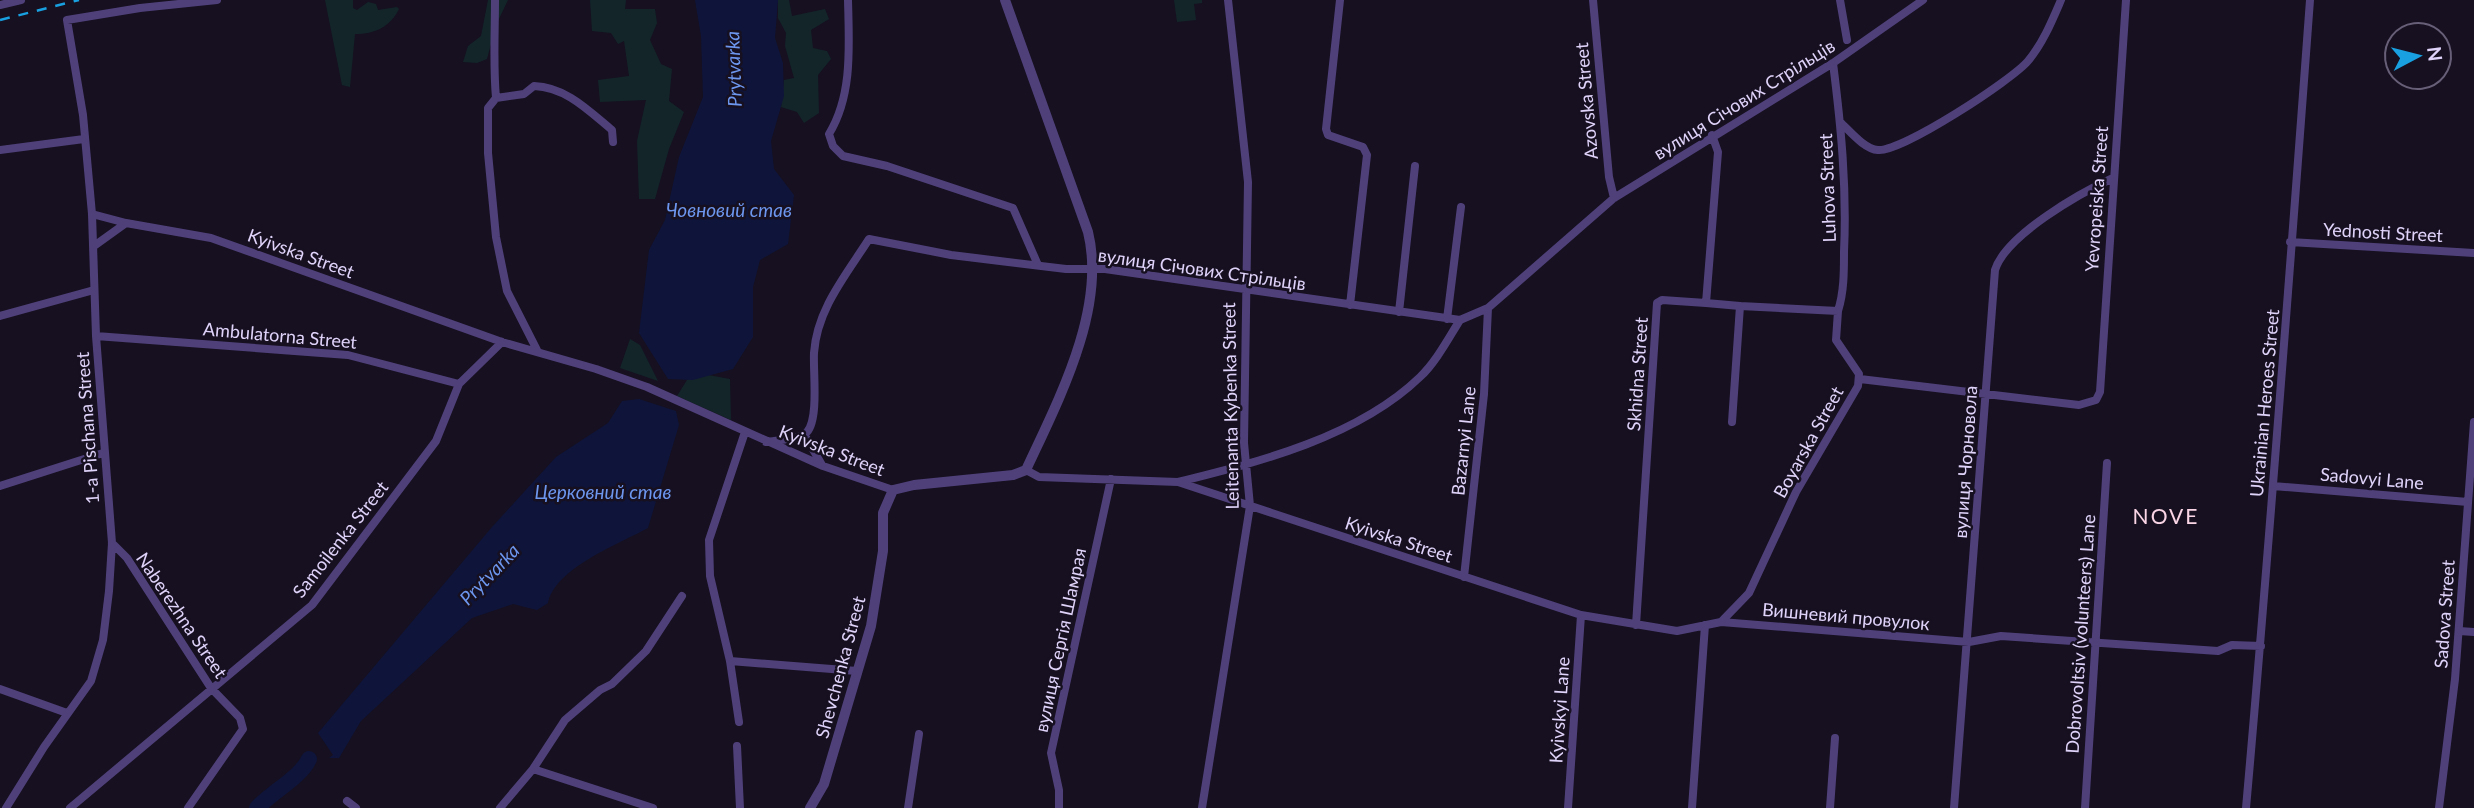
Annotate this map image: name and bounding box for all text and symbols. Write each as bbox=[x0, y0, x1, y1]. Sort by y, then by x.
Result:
north arrow bbox=[2383, 21, 2453, 91]
water label: Prytvarka bbox=[720, 31, 746, 107]
street label: вулиця Січових Стрільців bbox=[1649, 34, 1839, 164]
street label: Azovska Street bbox=[1570, 41, 1602, 160]
text: N bbox=[2423, 45, 2448, 63]
street label: Yevropeiska Street bbox=[2080, 125, 2112, 273]
street label: Luhova Street bbox=[1814, 133, 1840, 243]
water label: Човновий став bbox=[666, 198, 792, 221]
street label: Yednosti Street bbox=[2323, 218, 2444, 246]
street label: Kyivska Street bbox=[245, 224, 358, 283]
street label: вулиця Січових Стрільців bbox=[1097, 244, 1307, 294]
street label: Leitenanta Kybenka Street bbox=[1217, 302, 1243, 510]
street label: Ukrainian Heroes Street bbox=[2245, 308, 2283, 498]
street label: Skhidna Street bbox=[1622, 316, 1652, 432]
street label: Ambulatorna Street bbox=[202, 317, 358, 353]
street label: 1-a Pischana Street bbox=[71, 351, 103, 505]
street label: Boyarska Street bbox=[1768, 382, 1848, 501]
street label: Bazarnyi Lane bbox=[1446, 385, 1480, 497]
street label: вулиця Чорновола bbox=[1949, 385, 1981, 539]
street label: Kyivska Street bbox=[776, 420, 889, 480]
street label: Sadovyi Lane bbox=[2319, 463, 2425, 493]
street label: Samoilenka Street bbox=[288, 476, 393, 602]
water label: Церковний став bbox=[534, 480, 672, 503]
district label: NOVE bbox=[2133, 503, 2199, 528]
street label: Kyivska Street bbox=[1343, 511, 1456, 567]
street label: Dobrovoltsiv (volunteers) Lane bbox=[2061, 514, 2099, 754]
water label: Prytvarka bbox=[454, 539, 524, 609]
street label: вулиця Сергія Шамрая bbox=[1030, 546, 1090, 734]
street label: Naberezhna Street bbox=[132, 548, 232, 682]
street label: Sadova Street bbox=[2429, 558, 2459, 669]
street label: Shevchenka Street bbox=[810, 593, 870, 740]
street label: Вишневий провулок bbox=[1761, 598, 1931, 634]
street label: Kyivskyi Lane bbox=[1544, 656, 1574, 764]

